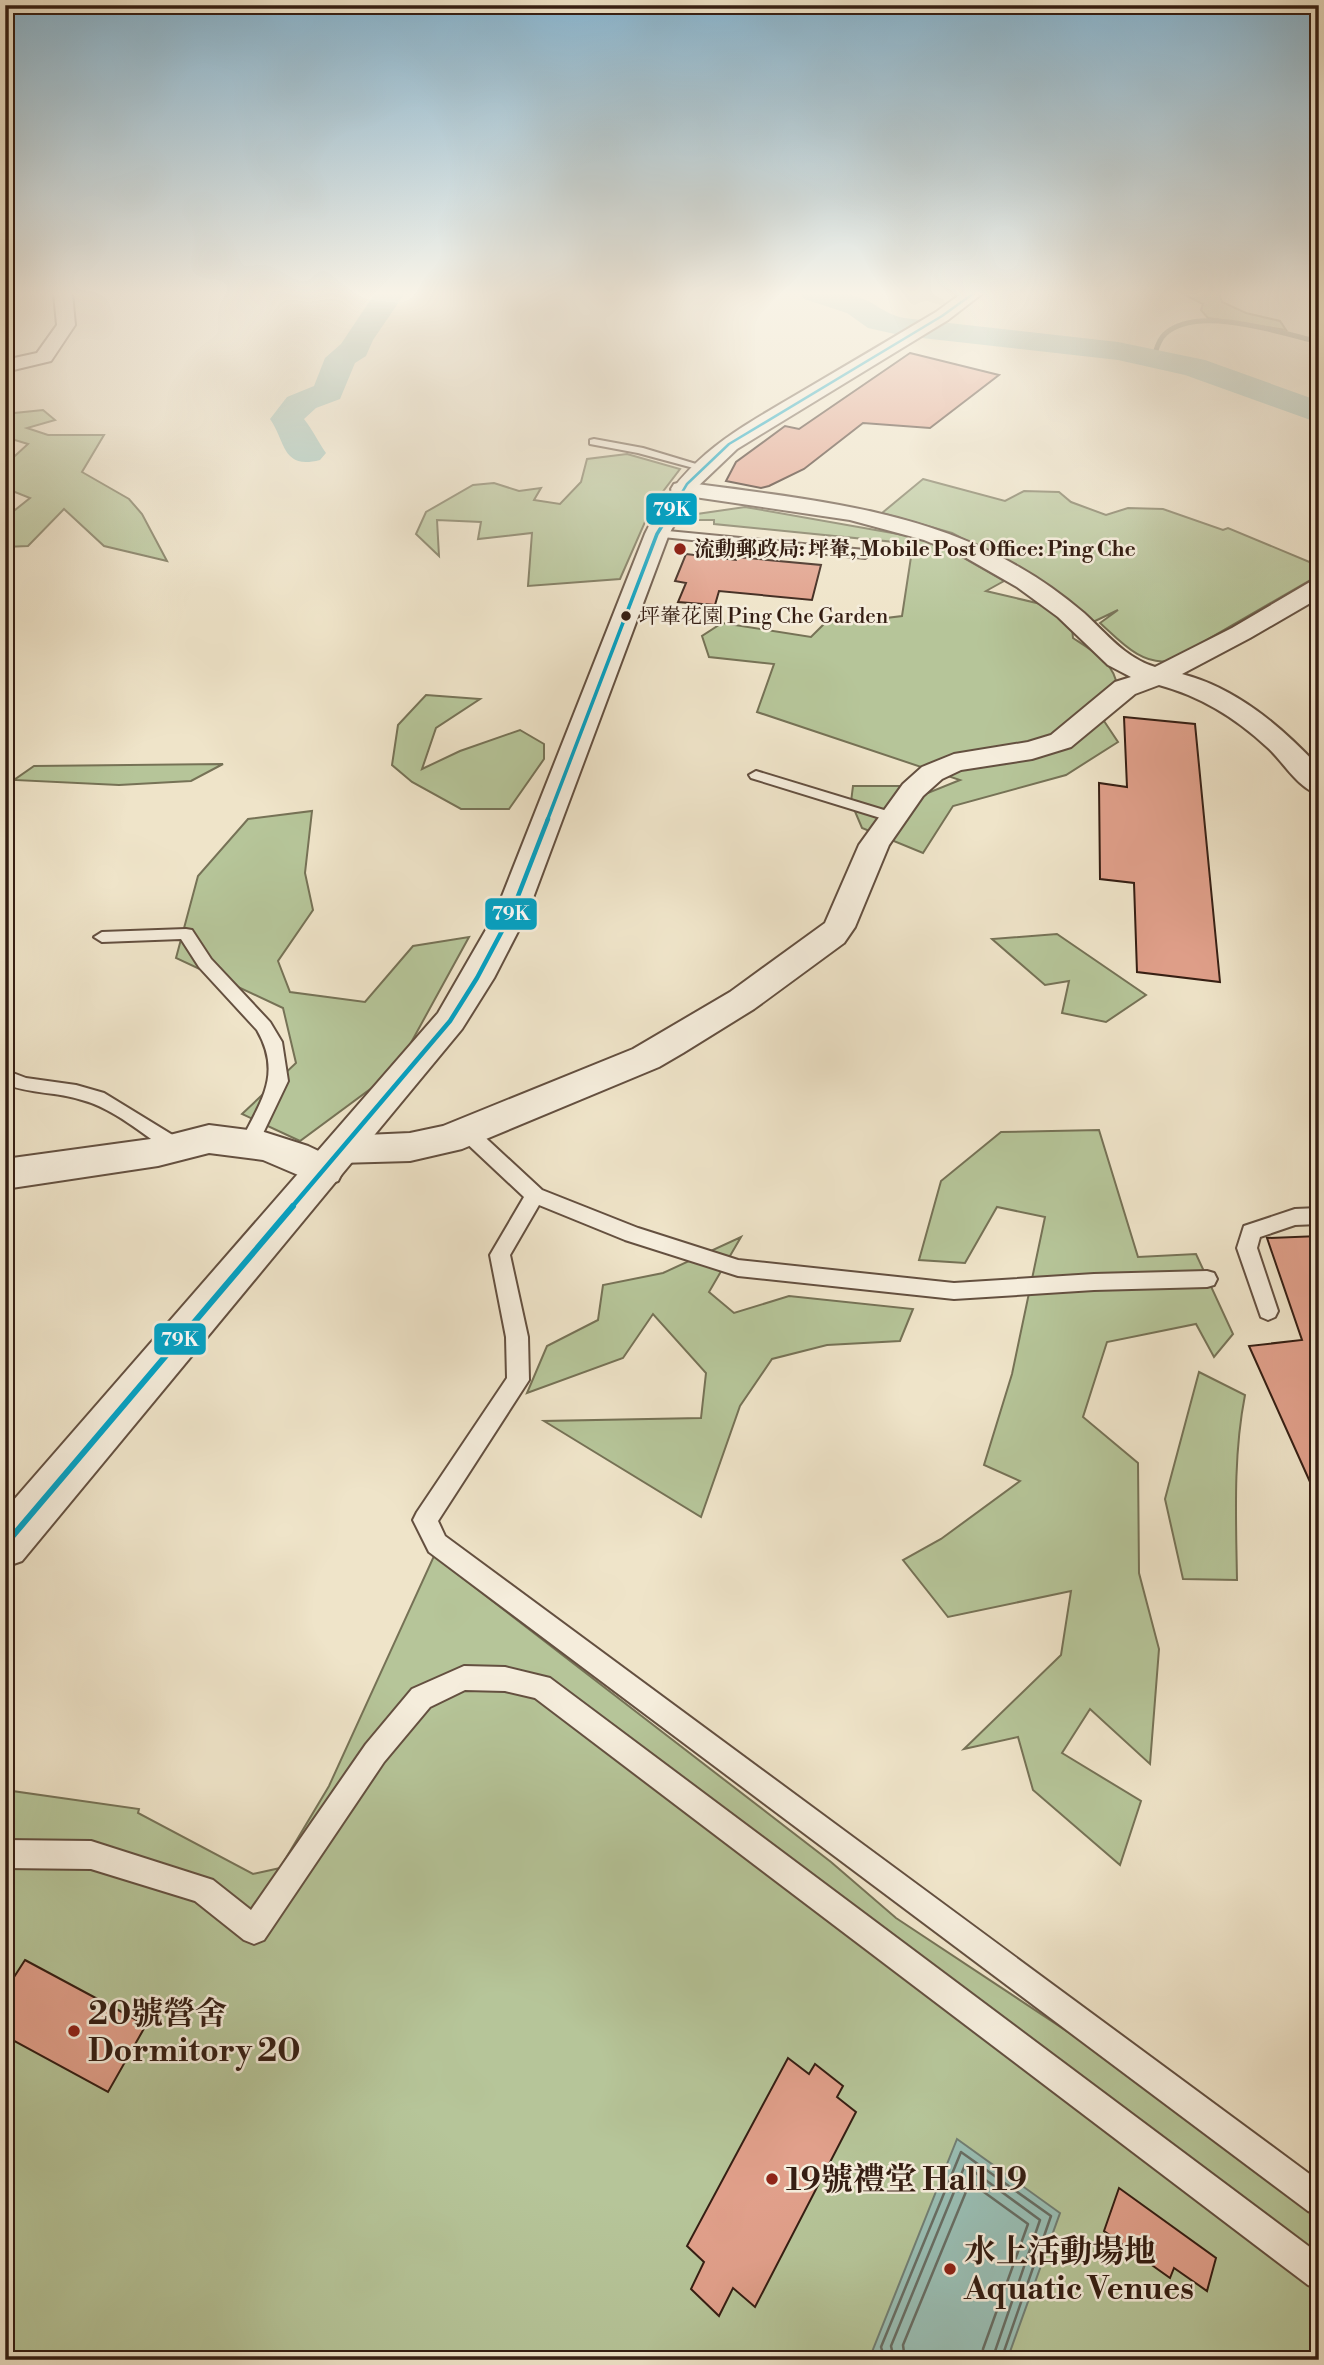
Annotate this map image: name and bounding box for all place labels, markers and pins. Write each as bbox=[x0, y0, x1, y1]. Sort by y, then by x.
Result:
place label: 流動郵政局: 坪輋, Mobile Post Office: Ping Che bbox=[694, 537, 1136, 563]
marker: 流動郵政局: 坪輋, Mobile Post Office: Ping Che bbox=[672, 541, 688, 557]
place label: 坪輋花園 Ping Che Garden bbox=[639, 604, 889, 630]
marker: 坪輋花園 Ping Che Garden bbox=[619, 609, 633, 623]
place label: 20號營舍 Dormitory 20 bbox=[88, 1994, 300, 2071]
marker: 20號營舍 Dormitory 20 bbox=[66, 2023, 82, 2039]
place label: 19號禮堂 Hall 19 bbox=[786, 2160, 1027, 2200]
marker: 19號禮堂 Hall 19 bbox=[764, 2171, 780, 2187]
place label: 水上活動場地 Aquatic Venues bbox=[963, 2232, 1194, 2309]
marker: 水上活動場地 Aquatic Venues bbox=[942, 2261, 958, 2277]

